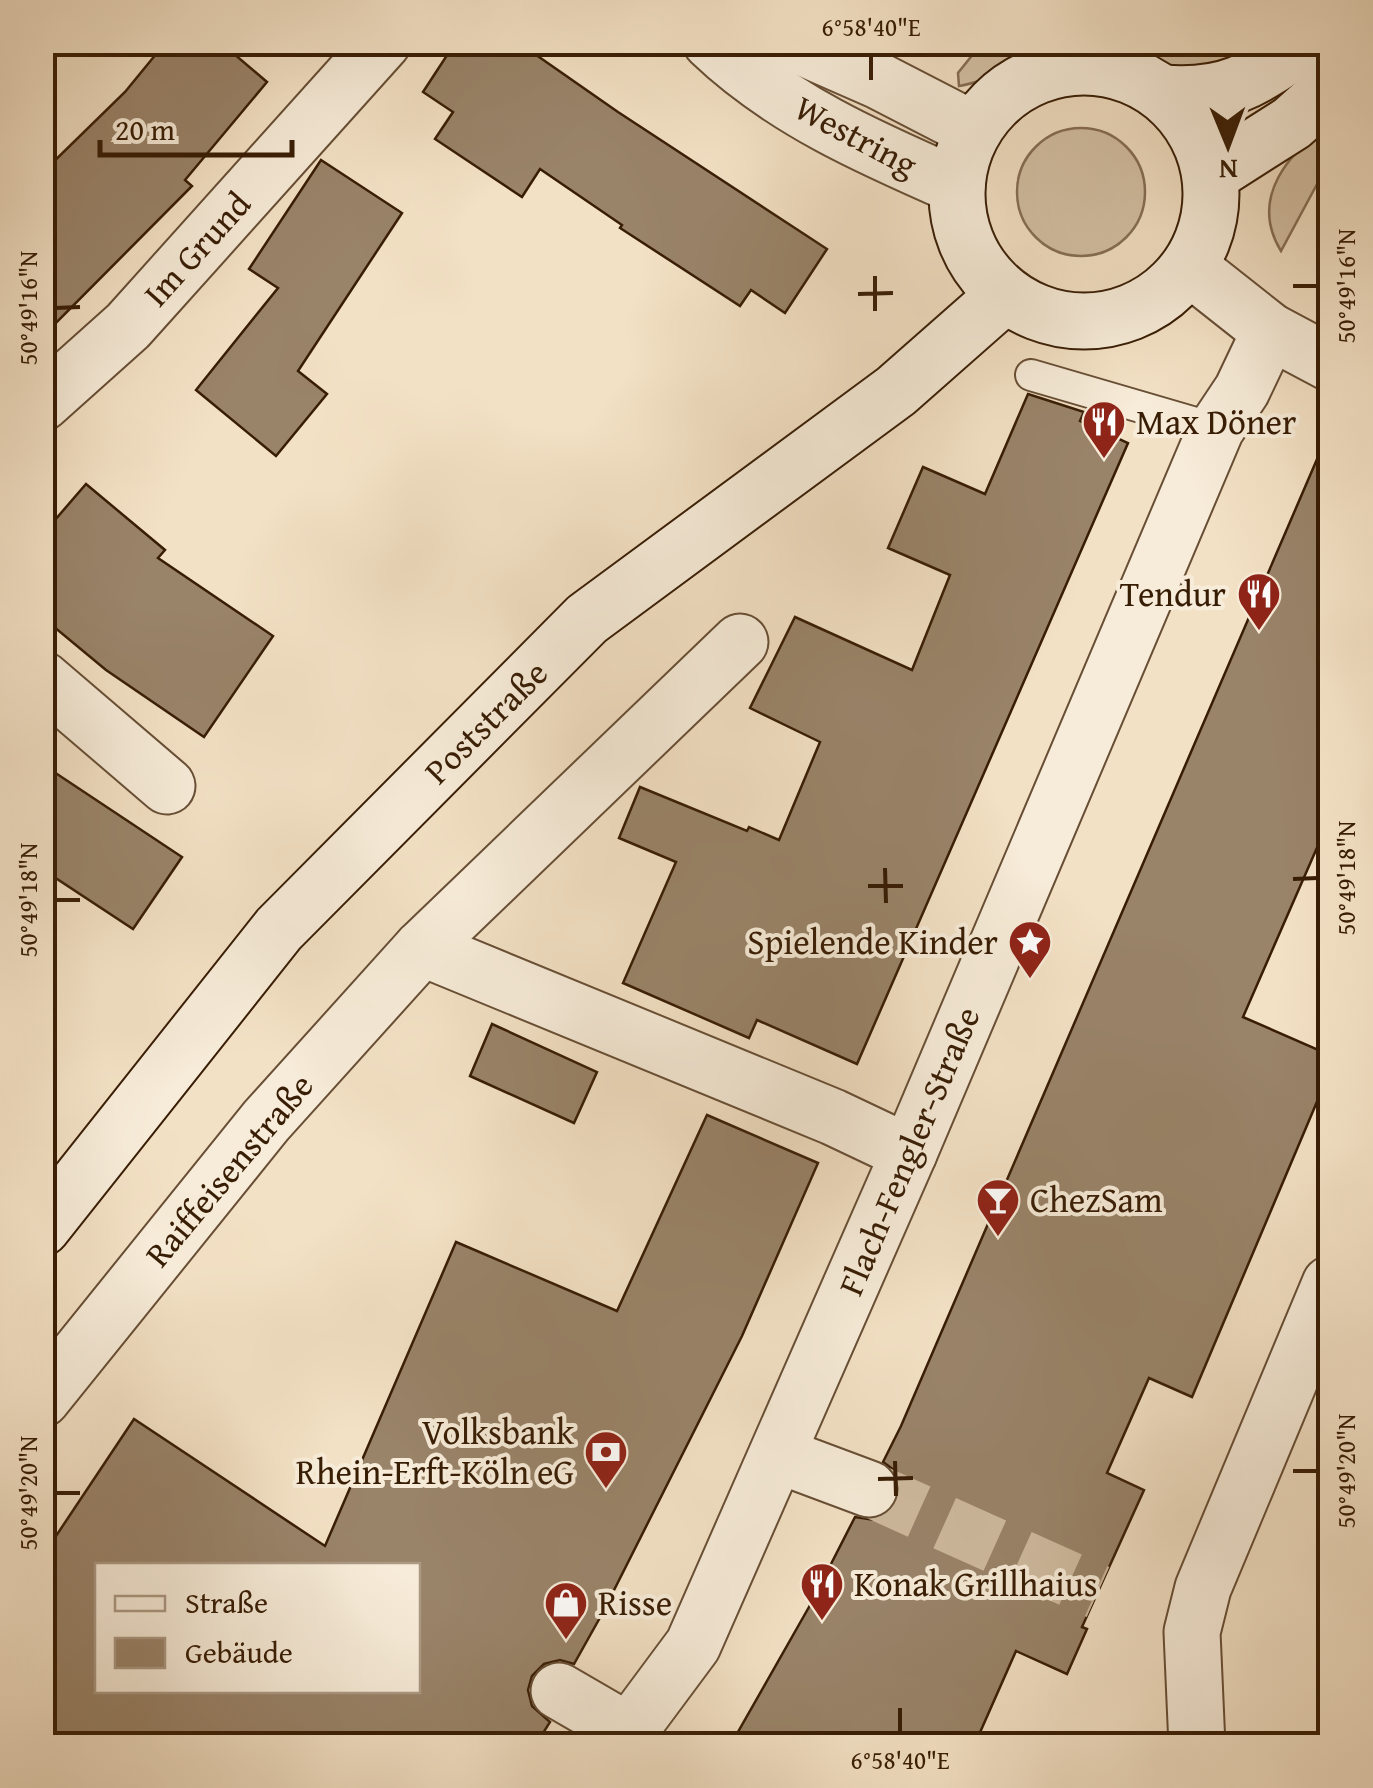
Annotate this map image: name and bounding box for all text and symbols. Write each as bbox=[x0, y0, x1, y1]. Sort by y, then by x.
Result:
text: 6°58'40"E bbox=[821, 9, 921, 45]
street label: Westring bbox=[786, 82, 927, 189]
scale bar bbox=[100, 95, 292, 157]
north arrow bbox=[1178, 95, 1278, 195]
text: 20 m bbox=[115, 107, 175, 151]
text: N bbox=[1218, 150, 1238, 191]
street label: Im Grund bbox=[131, 180, 262, 318]
text: 50°49'16"N bbox=[1328, 229, 1364, 343]
text: 50°49'16"N bbox=[10, 251, 46, 365]
place label: Max Döner bbox=[1136, 396, 1296, 447]
restaurant icon: Max Döner bbox=[1081, 399, 1127, 460]
place label: Tendur bbox=[1120, 568, 1226, 619]
restaurant icon: Tendur bbox=[1236, 571, 1282, 632]
street label: Poststraße bbox=[412, 648, 559, 795]
text: 50°49'18"N bbox=[1328, 821, 1364, 935]
text: 50°49'18"N bbox=[10, 843, 46, 957]
place label: Spielende Kinder bbox=[747, 916, 998, 967]
place icon: Spielende Kinder bbox=[1007, 919, 1053, 980]
street label: Flach-Fengler-Straße bbox=[825, 999, 992, 1303]
street label: Raiffeisenstraße bbox=[132, 1062, 325, 1278]
place label: ChezSam bbox=[1030, 1174, 1163, 1225]
bar icon: ChezSam bbox=[975, 1177, 1021, 1238]
place label: Volksbank Rhein-Erft-Köln eG bbox=[296, 1406, 574, 1497]
text: 50°49'20"N bbox=[1328, 1414, 1364, 1528]
bank icon: Volksbank Rhein-Erft-Köln eG bbox=[583, 1429, 629, 1490]
text: 50°49'20"N bbox=[10, 1436, 46, 1550]
place label: Konak Grillhaius bbox=[854, 1558, 1098, 1609]
restaurant icon: Konak Grillhaius bbox=[799, 1561, 845, 1622]
legend bbox=[95, 1563, 420, 1693]
place label: Risse bbox=[598, 1577, 672, 1628]
text: Straße bbox=[185, 1580, 268, 1624]
shop icon: Risse bbox=[543, 1580, 589, 1641]
text: Gebäude bbox=[185, 1630, 293, 1674]
text: 6°58'40"E bbox=[850, 1742, 950, 1778]

